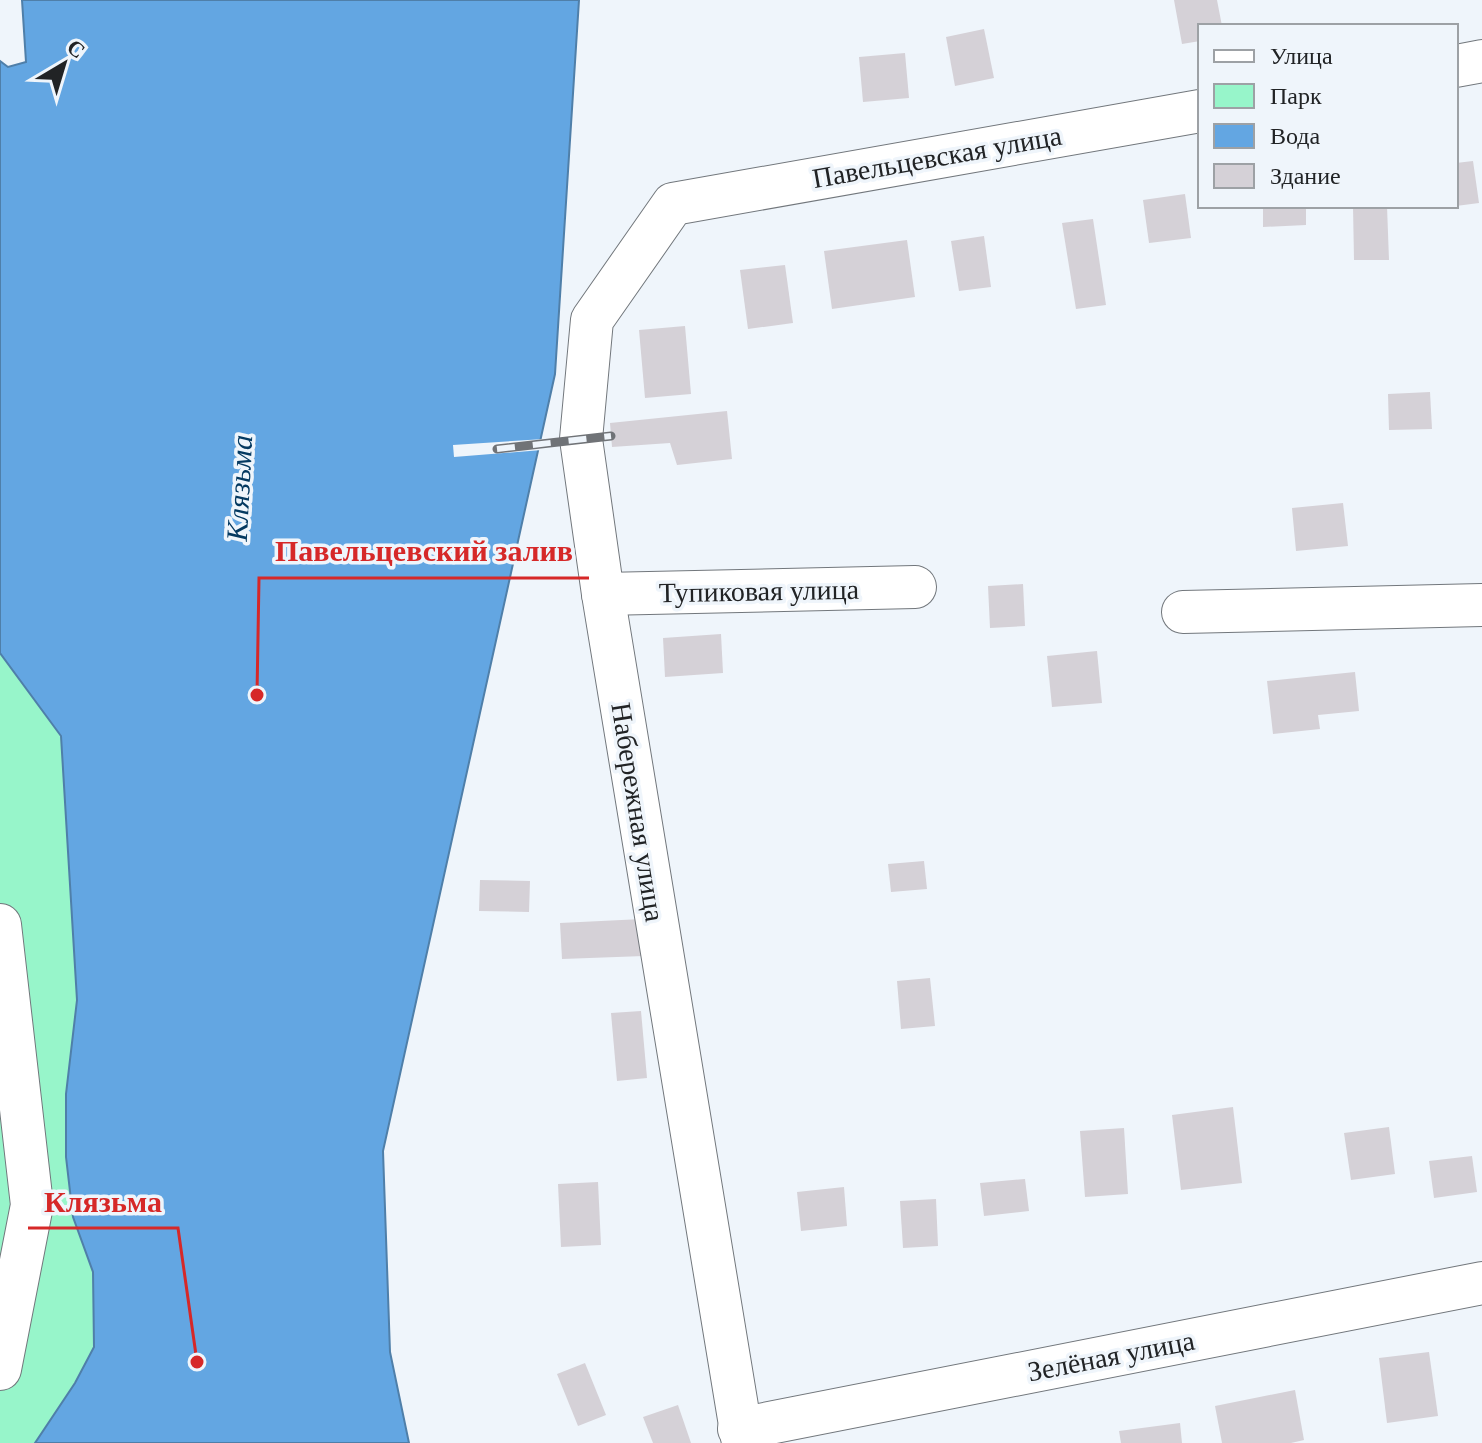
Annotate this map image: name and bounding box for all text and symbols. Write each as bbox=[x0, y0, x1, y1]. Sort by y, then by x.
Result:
north arrow bbox=[24, 24, 104, 104]
legend bbox=[1198, 24, 1458, 208]
text: С bbox=[62, 34, 90, 63]
text: Улица bbox=[1270, 43, 1333, 69]
text: Парк bbox=[1270, 83, 1322, 109]
street label: Павельцевская улица bbox=[810, 120, 1065, 194]
text: Вода bbox=[1270, 123, 1321, 149]
text: Здание bbox=[1270, 163, 1341, 189]
water label: Клязьма bbox=[220, 434, 258, 543]
callout: Павельцевский залив bbox=[259, 524, 589, 578]
text: Павельцевский залив bbox=[275, 534, 573, 567]
street label: Тупиковая улица bbox=[659, 574, 860, 608]
street label: Набережная улица bbox=[605, 700, 671, 924]
callout: Клязьма bbox=[28, 1174, 178, 1228]
text: Клязьма bbox=[44, 1185, 162, 1218]
street label: Зелёная улица bbox=[1025, 1325, 1198, 1387]

